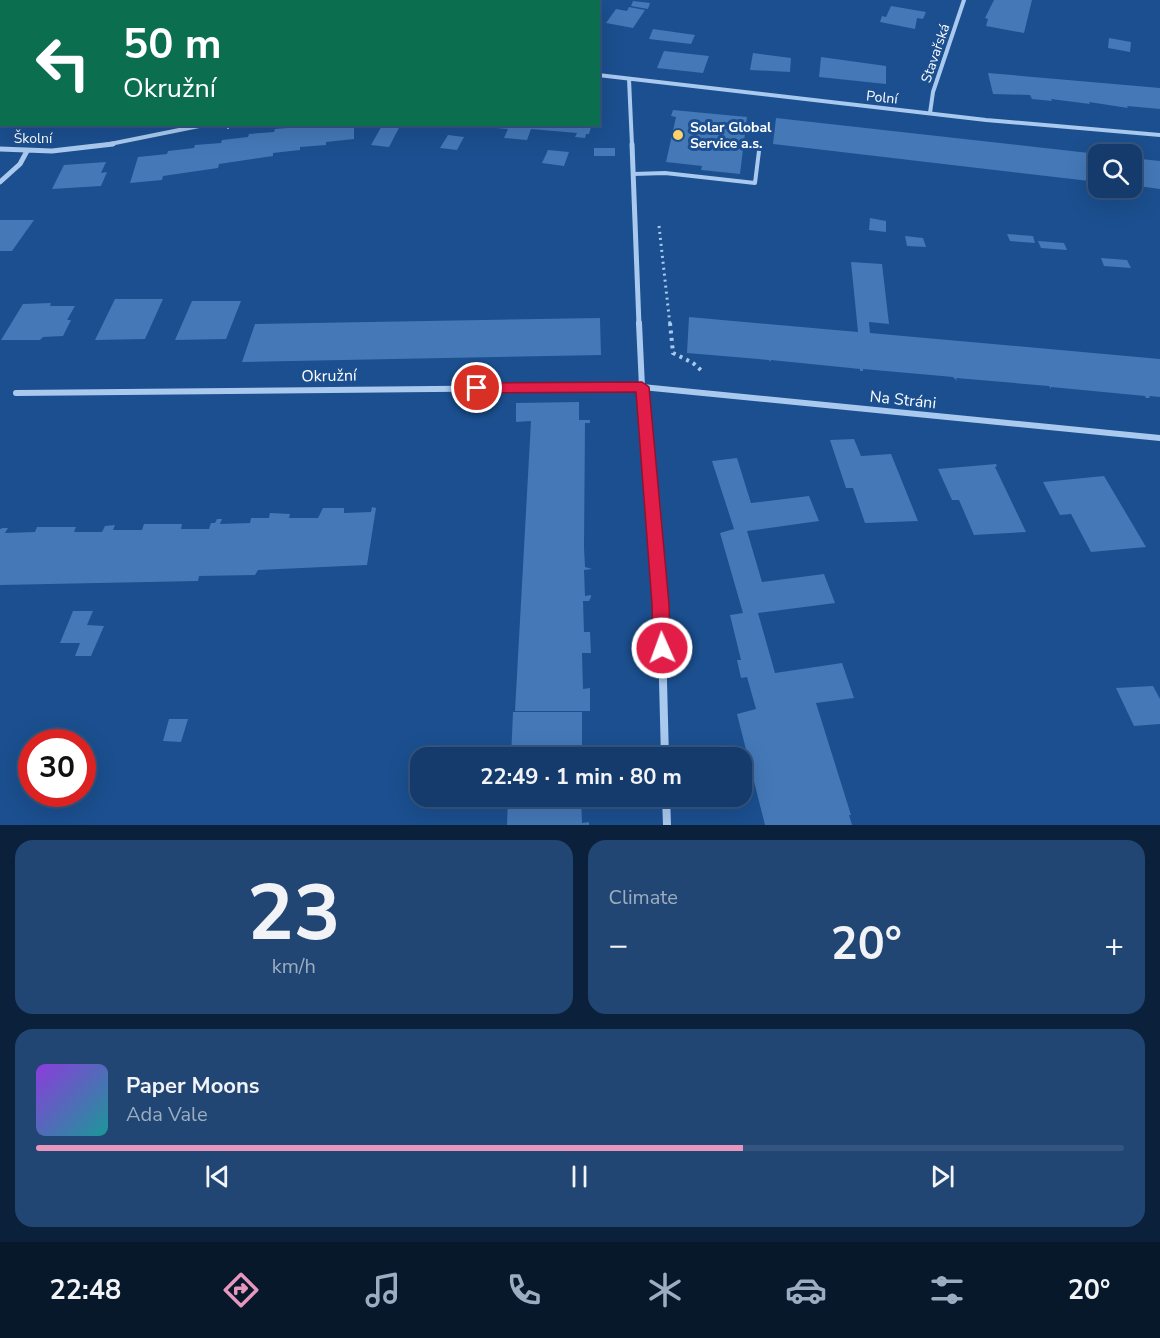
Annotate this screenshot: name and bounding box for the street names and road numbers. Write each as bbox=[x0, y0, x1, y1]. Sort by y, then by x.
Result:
street label: Stavařská bbox=[917, 21, 954, 85]
street label: Polní bbox=[865, 86, 899, 109]
street label: Školní bbox=[14, 129, 53, 148]
street label: Okružní bbox=[301, 364, 358, 387]
street label: Na Stráni bbox=[869, 386, 937, 414]

